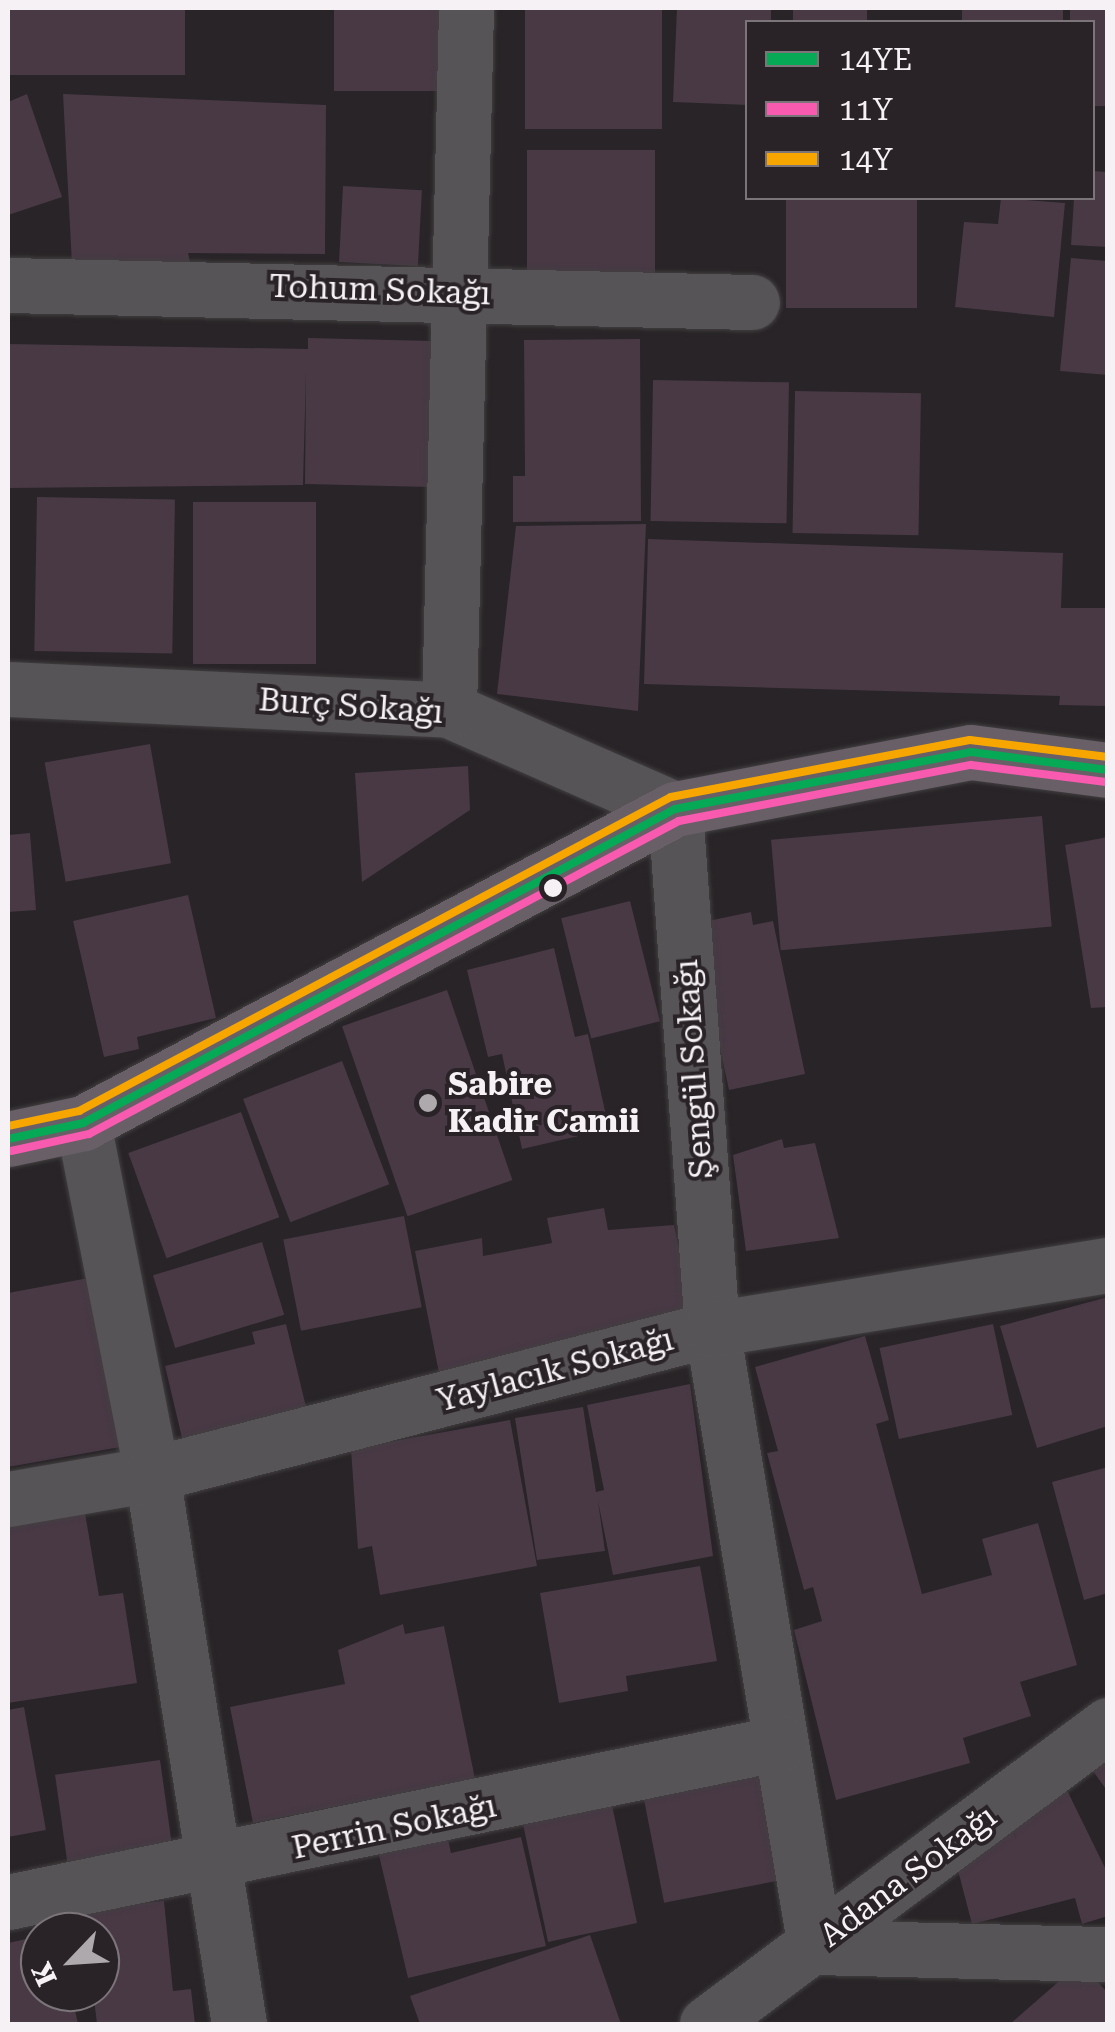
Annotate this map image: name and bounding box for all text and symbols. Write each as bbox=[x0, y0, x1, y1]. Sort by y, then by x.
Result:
legend bbox=[745, 20, 1095, 200]
text: 14YE bbox=[839, 42, 912, 77]
text: 11Y bbox=[839, 92, 893, 127]
text: 14Y bbox=[839, 142, 893, 177]
street label: Tohum Sokağı bbox=[269, 267, 491, 313]
street label: Burç Sokağı bbox=[257, 680, 445, 732]
unlabelled marker bbox=[543, 878, 563, 898]
street label: Şengül Sokağı bbox=[667, 958, 721, 1180]
place label: Sabire Kadir Camii bbox=[448, 1066, 640, 1141]
marker: Sabire Kadir Camii bbox=[417, 1092, 439, 1114]
street label: Yaylacık Sokağı bbox=[433, 1320, 677, 1420]
street label: Perrin Sokağı bbox=[288, 1787, 500, 1867]
street label: Adana Sokağı bbox=[812, 1797, 1004, 1955]
north arrow bbox=[20, 1912, 120, 2012]
text: K bbox=[25, 1957, 64, 1991]

